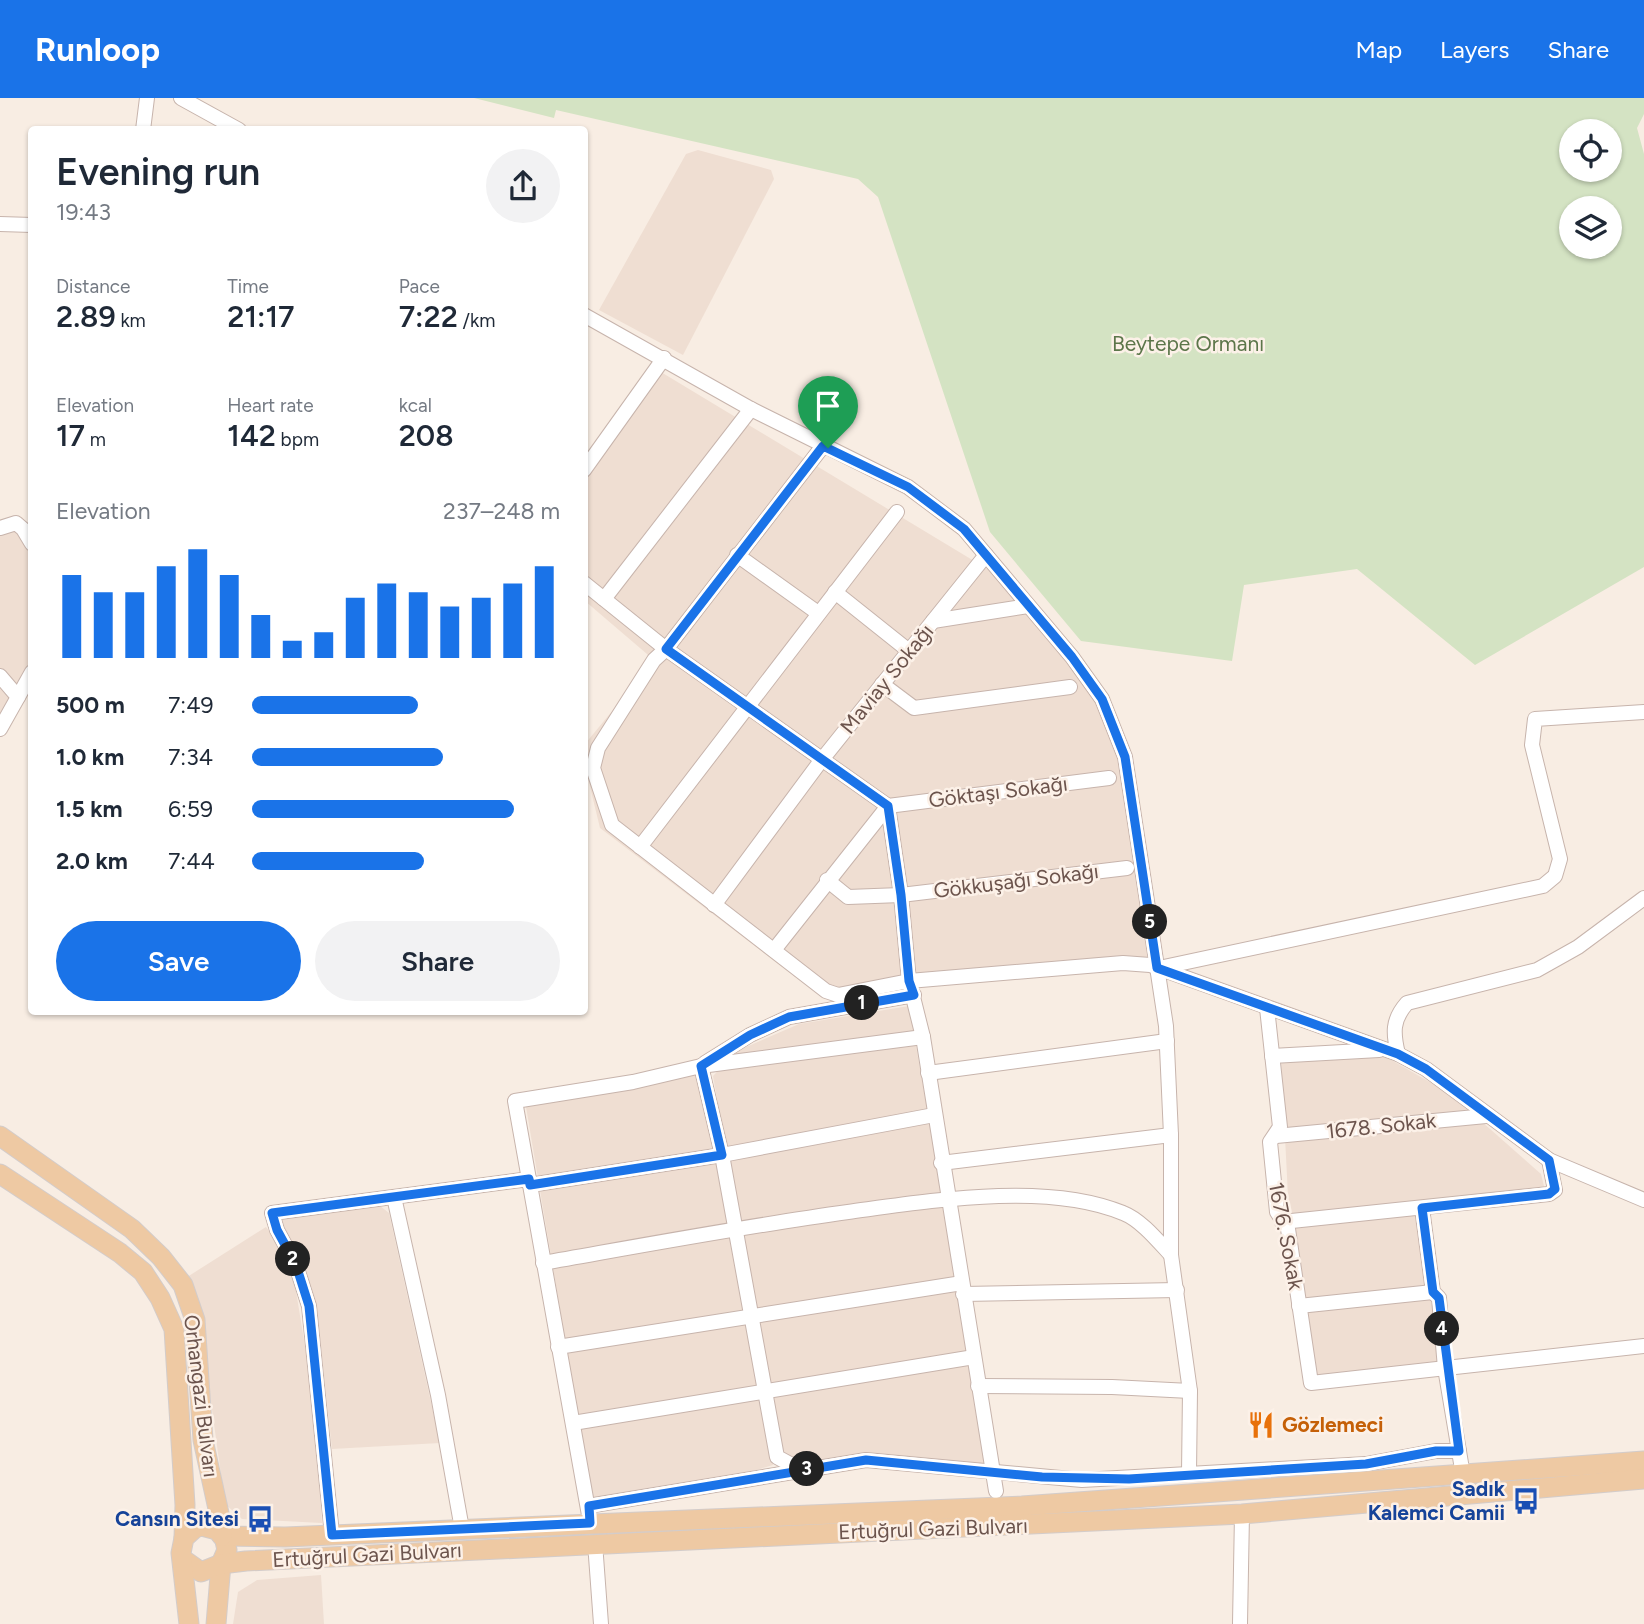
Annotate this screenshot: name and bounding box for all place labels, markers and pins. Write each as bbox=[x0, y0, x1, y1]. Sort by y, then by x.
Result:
pin bbox=[798, 376, 858, 448]
pin: 5 bbox=[1132, 904, 1168, 940]
pin: 1 bbox=[844, 986, 880, 1020]
pin: 2 bbox=[276, 1242, 310, 1276]
pin: 4 bbox=[1424, 1312, 1460, 1346]
restaurant icon: Gözlemeci bbox=[1246, 1410, 1276, 1440]
place label: Gözlemeci bbox=[1282, 1412, 1384, 1437]
pin: 3 bbox=[790, 1452, 824, 1486]
place label: Sadık Kalemci Camii bbox=[1368, 1476, 1506, 1525]
bus stop icon: Sadık Kalemci Camii bbox=[1511, 1486, 1541, 1516]
bus stop icon: Cansın Sitesi bbox=[245, 1504, 275, 1534]
place label: Cansın Sitesi bbox=[115, 1506, 239, 1531]

